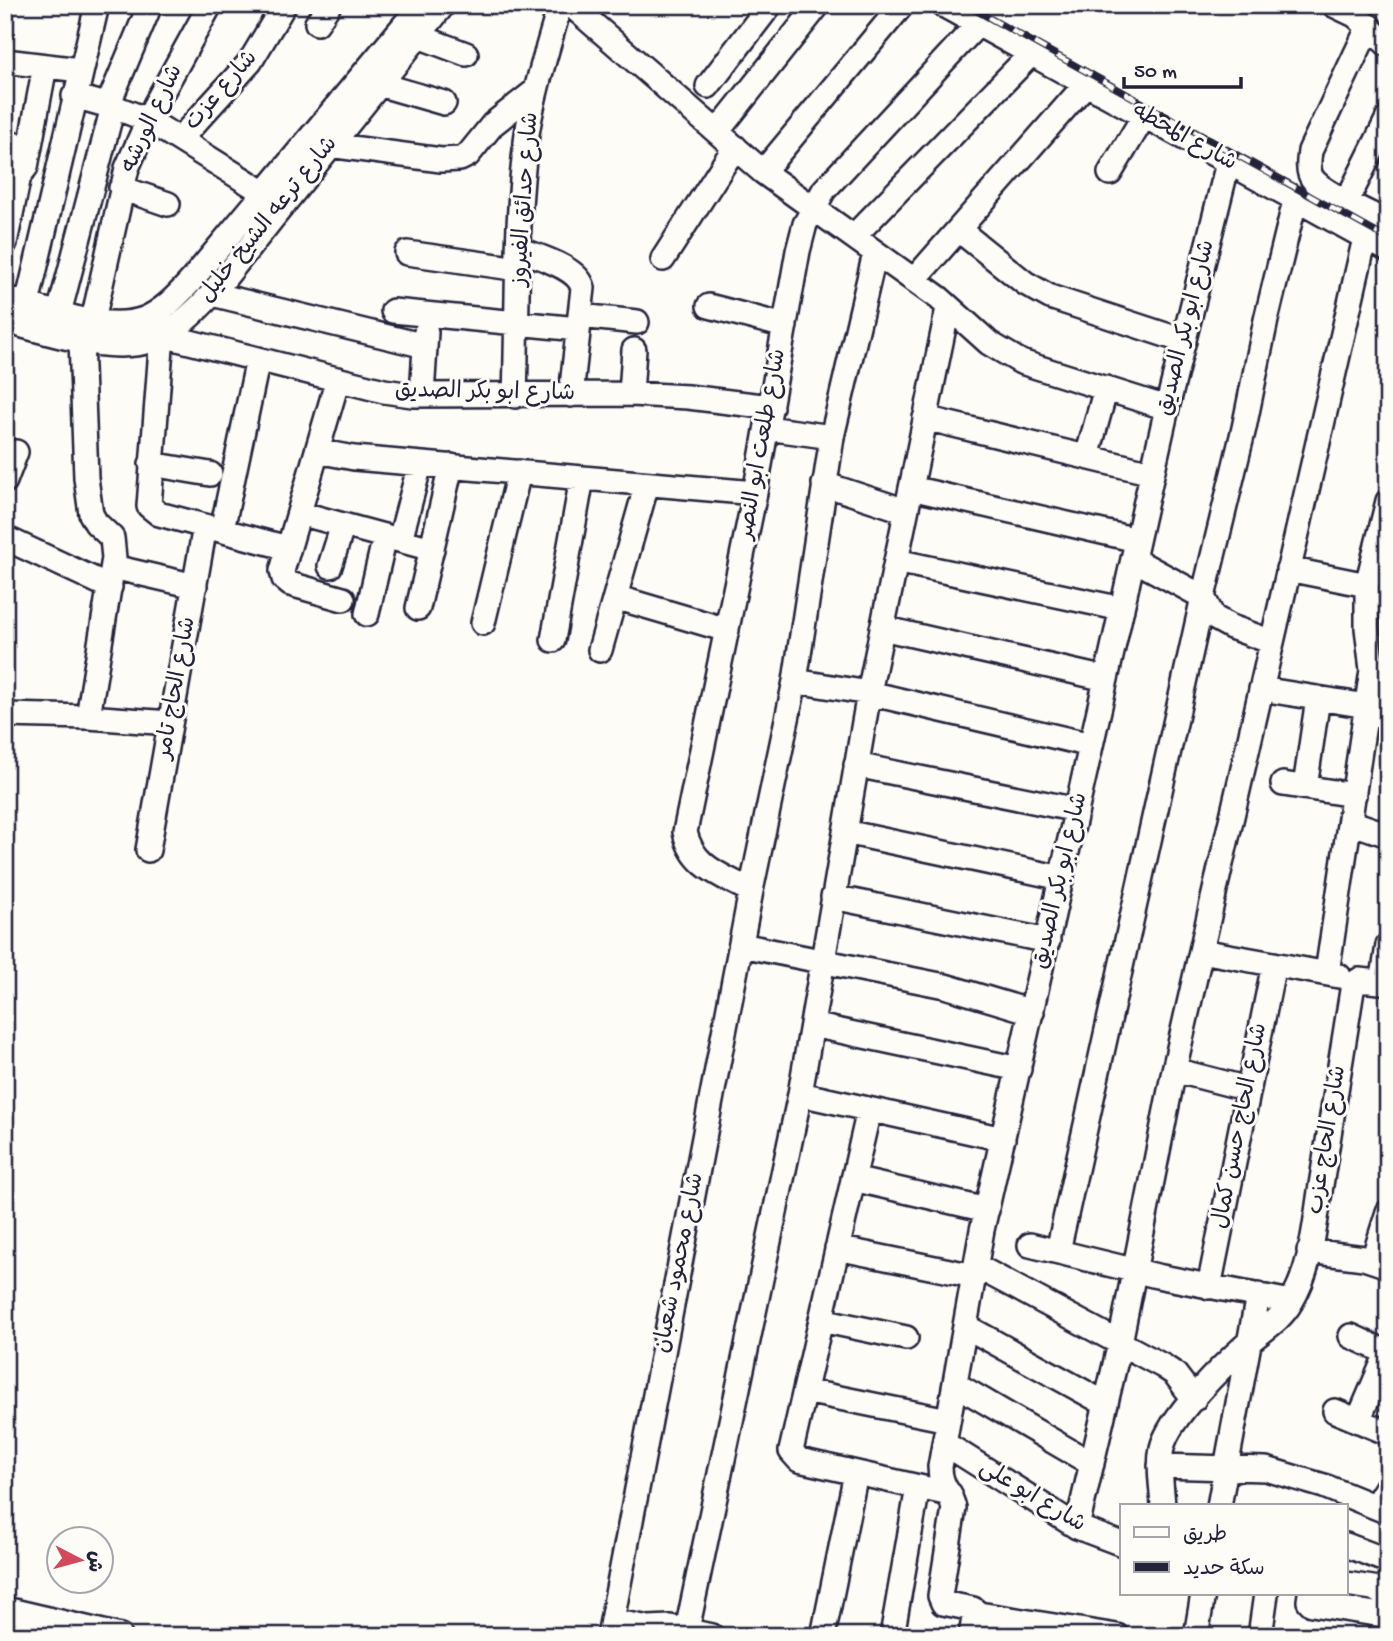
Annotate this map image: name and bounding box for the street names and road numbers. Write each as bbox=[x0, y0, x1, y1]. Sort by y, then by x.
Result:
street label: شارع عزت bbox=[180, 45, 264, 137]
street label: شارع الورشه bbox=[116, 61, 190, 177]
street label: شارع المحطه bbox=[1127, 98, 1241, 178]
street label: شارع حدائق الفيروز bbox=[506, 111, 546, 289]
street label: شارع ترعه الشيخ خليل bbox=[194, 132, 344, 308]
street label: شارع ابو بكر الصديق bbox=[1152, 237, 1222, 419]
street label: شارع طلعت ابو النصر bbox=[733, 347, 793, 543]
street label: شارع ابو بكر الصديق bbox=[395, 378, 575, 408]
street label: شارع الحاج تامر bbox=[151, 615, 203, 763]
street label: شارع ابو بكر الصديق bbox=[1028, 790, 1094, 972]
street label: شارع الحاج حسن كمال bbox=[1208, 1021, 1274, 1231]
street label: شارع الحاج عزب bbox=[1303, 1064, 1353, 1216]
street label: شارع محمود شعبان bbox=[649, 1171, 711, 1355]
street label: شارع ابو على bbox=[974, 1455, 1090, 1539]

